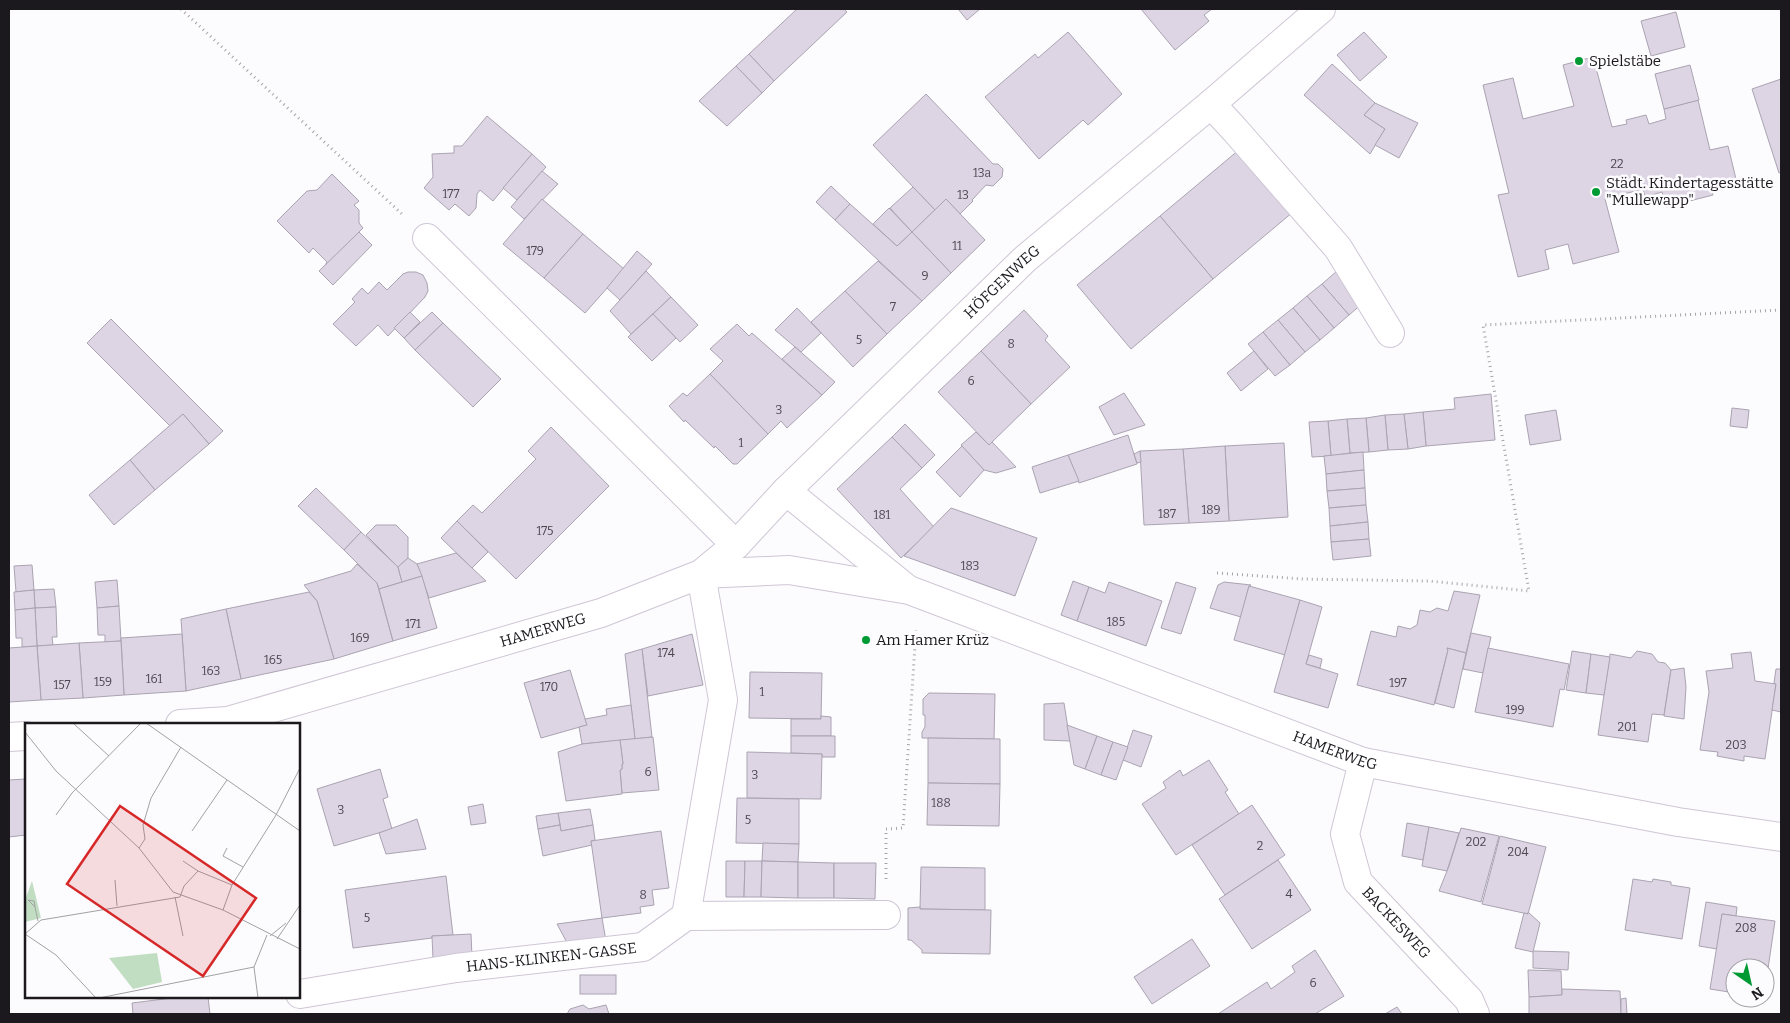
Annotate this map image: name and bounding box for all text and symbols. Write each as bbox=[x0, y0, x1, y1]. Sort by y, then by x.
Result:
place label: Spielstäbe bbox=[1589, 52, 1661, 70]
marker: Spielstäbe bbox=[1573, 55, 1585, 67]
house number: 22 bbox=[1610, 157, 1624, 171]
house number: 13a bbox=[973, 166, 991, 180]
place label: Städt. Kindertagesstätte "Mullewapp" bbox=[1606, 174, 1773, 209]
marker: Städt. Kindertagesstätte "Mullewapp" bbox=[1590, 186, 1602, 198]
house number: 177 bbox=[443, 187, 459, 201]
house number: 13 bbox=[957, 188, 969, 202]
house number: 11 bbox=[952, 239, 962, 253]
street label: HÖFGENWEG bbox=[960, 241, 1044, 322]
house number: 179 bbox=[526, 244, 544, 258]
house number: 9 bbox=[921, 269, 929, 283]
house number: 7 bbox=[890, 300, 896, 314]
house number: 5 bbox=[856, 333, 862, 347]
house number: 8 bbox=[1007, 337, 1015, 351]
house number: 6 bbox=[967, 374, 975, 388]
house number: 3 bbox=[776, 403, 783, 417]
house number: 1 bbox=[739, 436, 744, 450]
house number: 189 bbox=[1201, 503, 1221, 517]
house number: 187 bbox=[1158, 507, 1176, 521]
house number: 181 bbox=[874, 508, 891, 522]
house number: 175 bbox=[537, 524, 553, 538]
house number: 183 bbox=[961, 559, 980, 573]
street label: HAMERWEG bbox=[498, 609, 588, 651]
house number: 185 bbox=[1107, 615, 1125, 629]
house number: 171 bbox=[405, 617, 421, 631]
house number: 169 bbox=[351, 631, 369, 645]
place label: Am Hamer Krüz bbox=[876, 631, 989, 649]
marker: Am Hamer Krüz bbox=[860, 634, 872, 646]
house number: 174 bbox=[657, 646, 675, 660]
house number: 165 bbox=[264, 653, 282, 667]
house number: 163 bbox=[202, 664, 220, 678]
house number: 161 bbox=[146, 672, 162, 686]
house number: 159 bbox=[94, 675, 112, 689]
house number: 197 bbox=[1389, 676, 1407, 690]
house number: 157 bbox=[53, 678, 71, 692]
house number: 170 bbox=[540, 680, 558, 694]
house number: 1 bbox=[760, 685, 765, 699]
house number: 199 bbox=[1506, 703, 1524, 717]
house number: 201 bbox=[1617, 720, 1637, 734]
inset map bbox=[25, 723, 300, 998]
street label: HAMERWEG bbox=[1290, 727, 1379, 774]
house number: 203 bbox=[1725, 738, 1747, 752]
house number: 6 bbox=[644, 765, 652, 779]
house number: 3 bbox=[752, 768, 759, 782]
house number: 188 bbox=[931, 796, 951, 810]
house number: 3 bbox=[338, 803, 345, 817]
house number: 5 bbox=[745, 813, 751, 827]
house number: 202 bbox=[1466, 835, 1486, 849]
house number: 2 bbox=[1257, 839, 1263, 853]
house number: 204 bbox=[1507, 845, 1529, 859]
street label: BACKESWEG bbox=[1358, 883, 1434, 962]
house number: 4 bbox=[1285, 887, 1293, 901]
house number: 8 bbox=[639, 888, 647, 902]
house number: 5 bbox=[364, 911, 370, 925]
house number: 208 bbox=[1735, 921, 1757, 935]
street label: HANS-KLINKEN-GASSE bbox=[465, 939, 637, 976]
north arrow bbox=[1725, 958, 1775, 1008]
house number: 6 bbox=[1309, 976, 1317, 990]
text: N bbox=[1748, 983, 1766, 1004]

